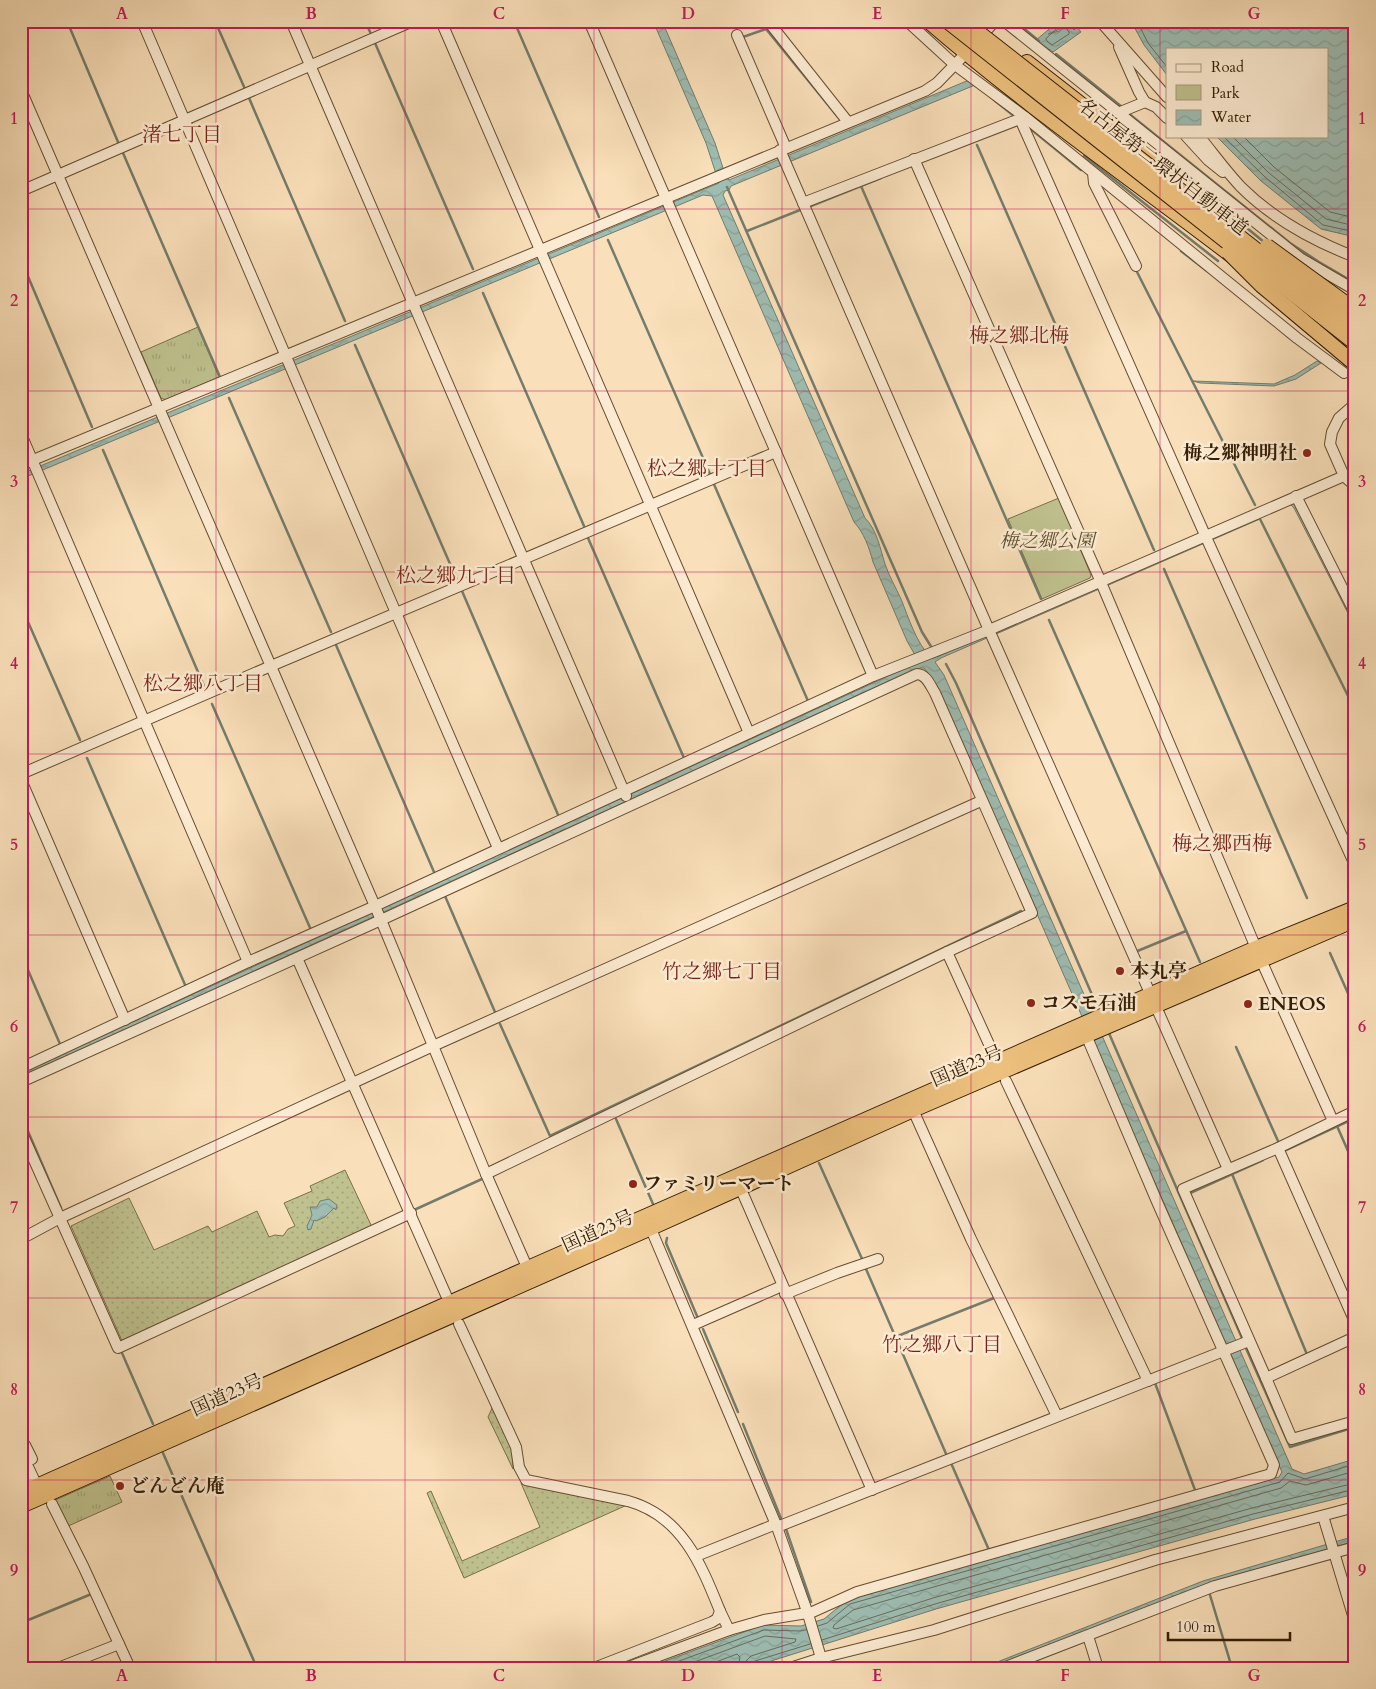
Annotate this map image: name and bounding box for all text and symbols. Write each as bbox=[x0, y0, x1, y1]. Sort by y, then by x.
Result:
text: A bbox=[116, 3, 128, 25]
text: B bbox=[305, 3, 317, 25]
text: C bbox=[493, 3, 505, 25]
text: D bbox=[681, 3, 695, 25]
text: E bbox=[872, 3, 882, 25]
text: F bbox=[1060, 3, 1070, 25]
text: G bbox=[1247, 3, 1261, 25]
legend bbox=[1166, 48, 1328, 138]
text: Road bbox=[1211, 57, 1244, 77]
text: Park bbox=[1211, 83, 1240, 103]
street label: 名古屋第二環状自動車道 bbox=[1073, 92, 1253, 242]
text: Water bbox=[1210, 107, 1252, 127]
text: 1 bbox=[10, 108, 18, 130]
text: 1 bbox=[1358, 108, 1366, 130]
district label: 渚七丁目 bbox=[142, 121, 222, 148]
text: 2 bbox=[10, 290, 18, 312]
text: 2 bbox=[1358, 290, 1366, 312]
district label: 梅之郷北梅 bbox=[969, 322, 1069, 349]
place label: 梅之郷神明社 bbox=[1183, 440, 1297, 466]
marker: 梅之郷神明社 bbox=[1301, 447, 1313, 459]
district label: 松之郷十丁目 bbox=[647, 455, 767, 482]
text: 3 bbox=[10, 471, 18, 493]
text: 3 bbox=[1358, 471, 1366, 493]
park label: 梅之郷公園 bbox=[999, 528, 1097, 554]
district label: 松之郷九丁目 bbox=[396, 562, 516, 589]
text: 4 bbox=[10, 653, 18, 675]
text: 4 bbox=[1358, 653, 1366, 675]
district label: 松之郷八丁目 bbox=[143, 670, 263, 697]
district label: 梅之郷西梅 bbox=[1172, 830, 1272, 857]
text: 5 bbox=[10, 834, 18, 856]
text: 5 bbox=[1358, 834, 1366, 856]
district label: 竹之郷七丁目 bbox=[662, 958, 782, 985]
place label: 本丸亭 bbox=[1130, 958, 1187, 984]
marker: 本丸亭 bbox=[1114, 965, 1126, 977]
place label: コスモ石油 bbox=[1041, 990, 1136, 1016]
place label: ENEOS bbox=[1258, 991, 1326, 1017]
marker: コスモ石油 bbox=[1025, 997, 1037, 1009]
marker: ENEOS bbox=[1242, 998, 1254, 1010]
text: 6 bbox=[10, 1016, 18, 1038]
text: 6 bbox=[1358, 1016, 1366, 1038]
street label: 国道23号 bbox=[927, 1039, 1007, 1093]
place label: ファミリーマート bbox=[643, 1171, 795, 1197]
marker: ファミリーマート bbox=[627, 1178, 639, 1190]
text: 7 bbox=[10, 1197, 18, 1219]
text: 7 bbox=[1358, 1197, 1366, 1219]
street label: 国道23号 bbox=[558, 1204, 638, 1258]
district label: 竹之郷八丁目 bbox=[882, 1331, 1002, 1358]
street label: 国道23号 bbox=[187, 1368, 267, 1422]
text: 8 bbox=[10, 1379, 18, 1401]
text: 8 bbox=[1358, 1379, 1366, 1401]
place label: どんどん庵 bbox=[130, 1473, 225, 1499]
marker: どんどん庵 bbox=[114, 1480, 126, 1492]
text: 9 bbox=[10, 1560, 18, 1582]
text: 9 bbox=[1358, 1560, 1366, 1582]
scale bar bbox=[1168, 1609, 1291, 1641]
text: 100 m bbox=[1176, 1617, 1216, 1637]
text: A bbox=[116, 1665, 128, 1687]
text: B bbox=[305, 1665, 317, 1687]
text: C bbox=[493, 1665, 505, 1687]
text: D bbox=[681, 1665, 695, 1687]
text: E bbox=[872, 1665, 882, 1687]
text: F bbox=[1060, 1665, 1070, 1687]
text: G bbox=[1247, 1665, 1261, 1687]

